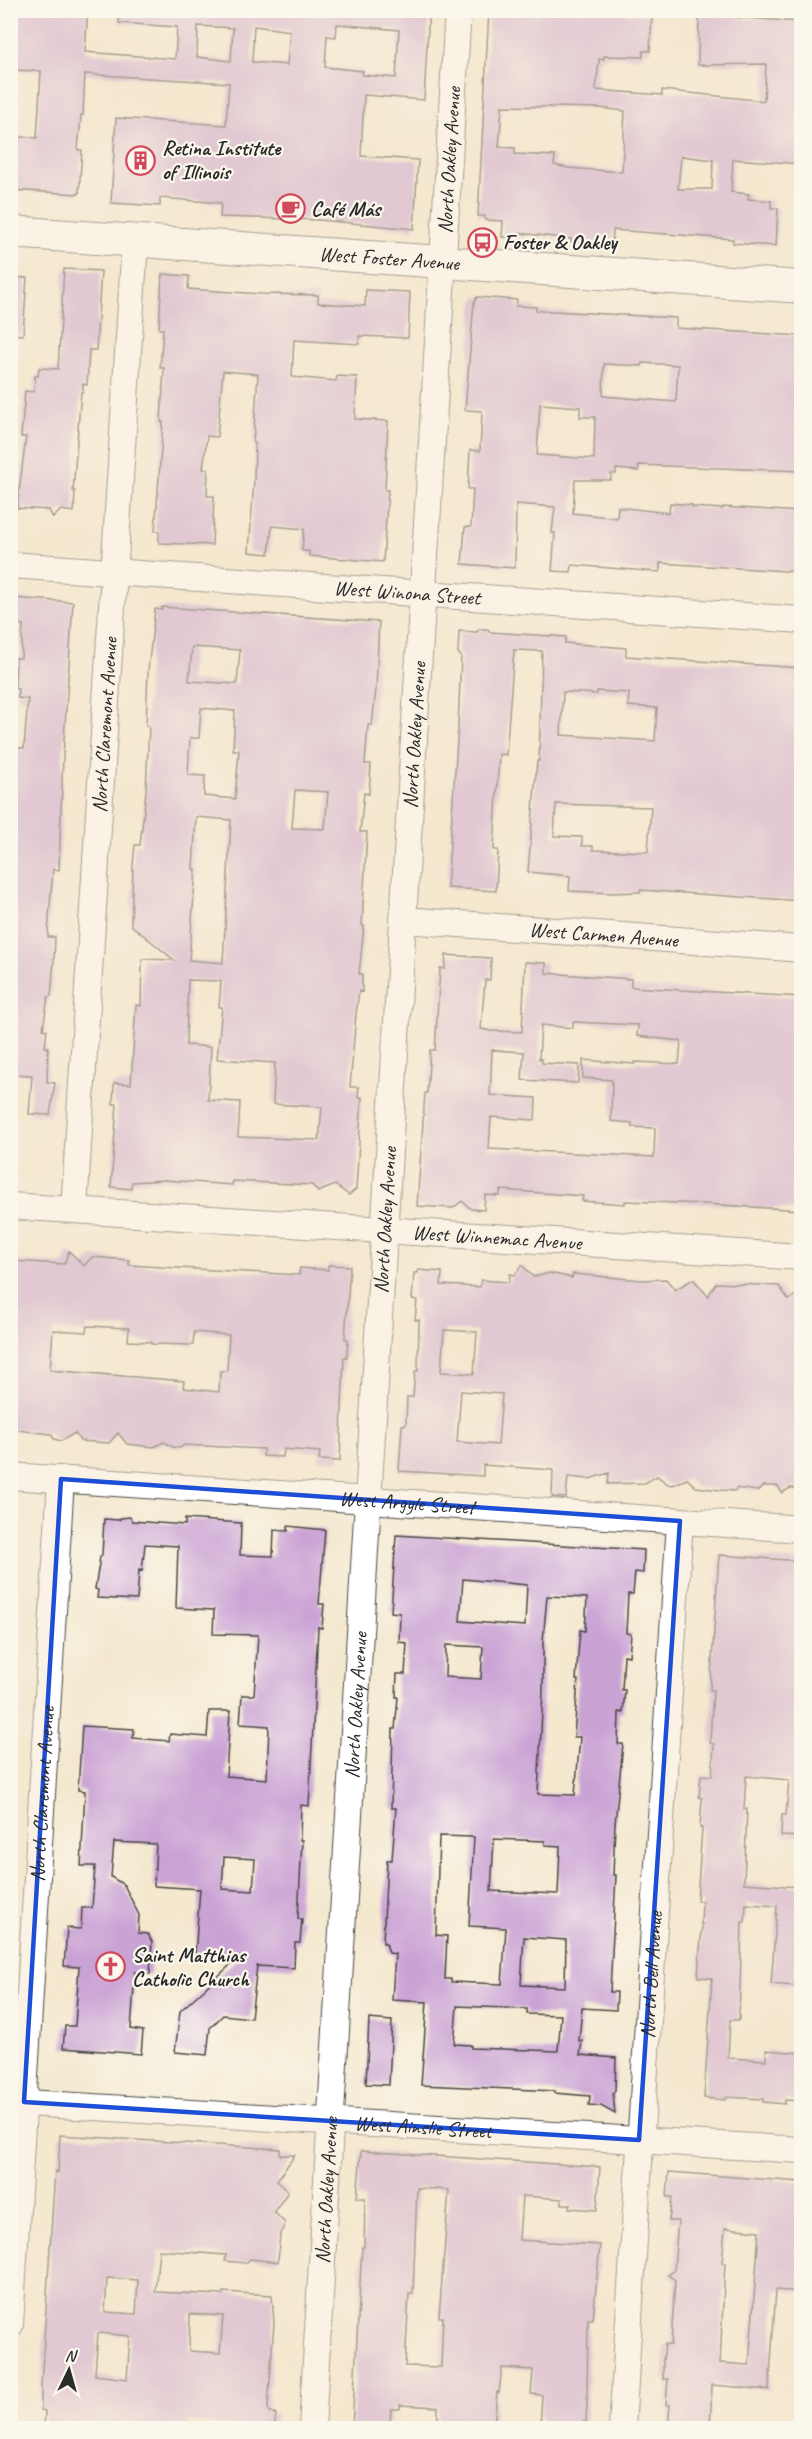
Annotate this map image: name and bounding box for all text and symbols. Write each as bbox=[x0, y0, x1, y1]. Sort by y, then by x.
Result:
street label: North Oakley Avenue bbox=[432, 85, 466, 234]
place label: Retina Institute of Illinois bbox=[162, 135, 282, 185]
building icon: Retina Institute of Illinois bbox=[125, 144, 157, 176]
cafe icon: Café Más bbox=[274, 193, 306, 225]
place label: Café Más bbox=[311, 196, 383, 222]
bus stop icon: Foster & Oakley bbox=[466, 226, 498, 258]
place label: Foster & Oakley bbox=[503, 229, 619, 255]
street label: West Foster Avenue bbox=[318, 241, 461, 276]
street label: West Winona Street bbox=[333, 575, 483, 611]
street label: North Claremont Avenue bbox=[86, 635, 123, 813]
street label: North Oakley Avenue bbox=[397, 660, 432, 809]
street label: West Carmen Avenue bbox=[528, 916, 680, 953]
street label: North Oakley Avenue bbox=[368, 1145, 402, 1294]
street label: West Winnemac Avenue bbox=[412, 1219, 585, 1256]
street label: West Argyle Street bbox=[339, 1485, 479, 1520]
street label: North Oakley Avenue bbox=[338, 1630, 373, 1779]
street label: North Claremont Avenue bbox=[24, 1704, 60, 1882]
street label: North Bell Avenue bbox=[634, 1909, 668, 2039]
place label: Saint Matthias Catholic Church bbox=[132, 1942, 250, 1992]
church icon: Saint Matthias Catholic Church bbox=[95, 1951, 127, 1983]
street label: West Ainslie Street bbox=[354, 2110, 495, 2144]
street label: North Oakley Avenue bbox=[309, 2115, 344, 2264]
north arrow bbox=[39, 2340, 99, 2400]
text: N bbox=[64, 2346, 79, 2367]

